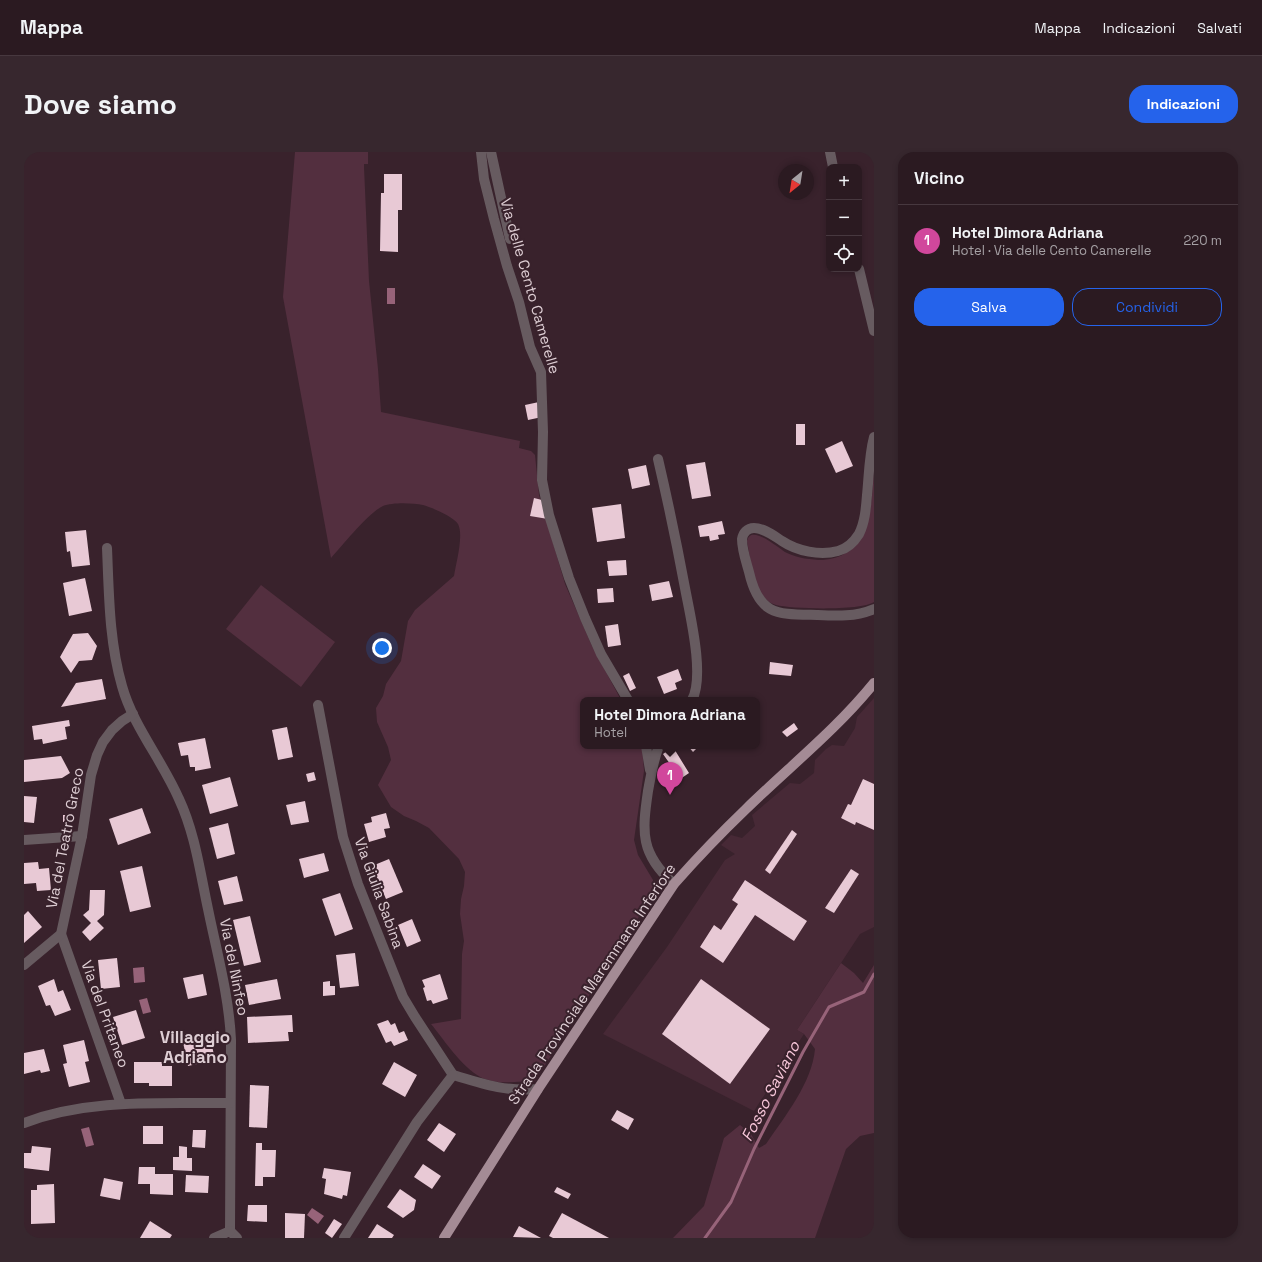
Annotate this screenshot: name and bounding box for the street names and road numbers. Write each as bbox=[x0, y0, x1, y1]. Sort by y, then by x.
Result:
street label: Via delle Cento Camerelle bbox=[496, 196, 565, 376]
street label: Via del Teatro Greco bbox=[42, 766, 88, 910]
street label: Via Giulia Sabina bbox=[351, 835, 409, 951]
street label: Strada Provinciale Maremmana Inferiore bbox=[504, 859, 680, 1108]
street label: Via del Ninfeo bbox=[216, 917, 253, 1017]
street label: Via del Pritaneo bbox=[77, 958, 134, 1070]

